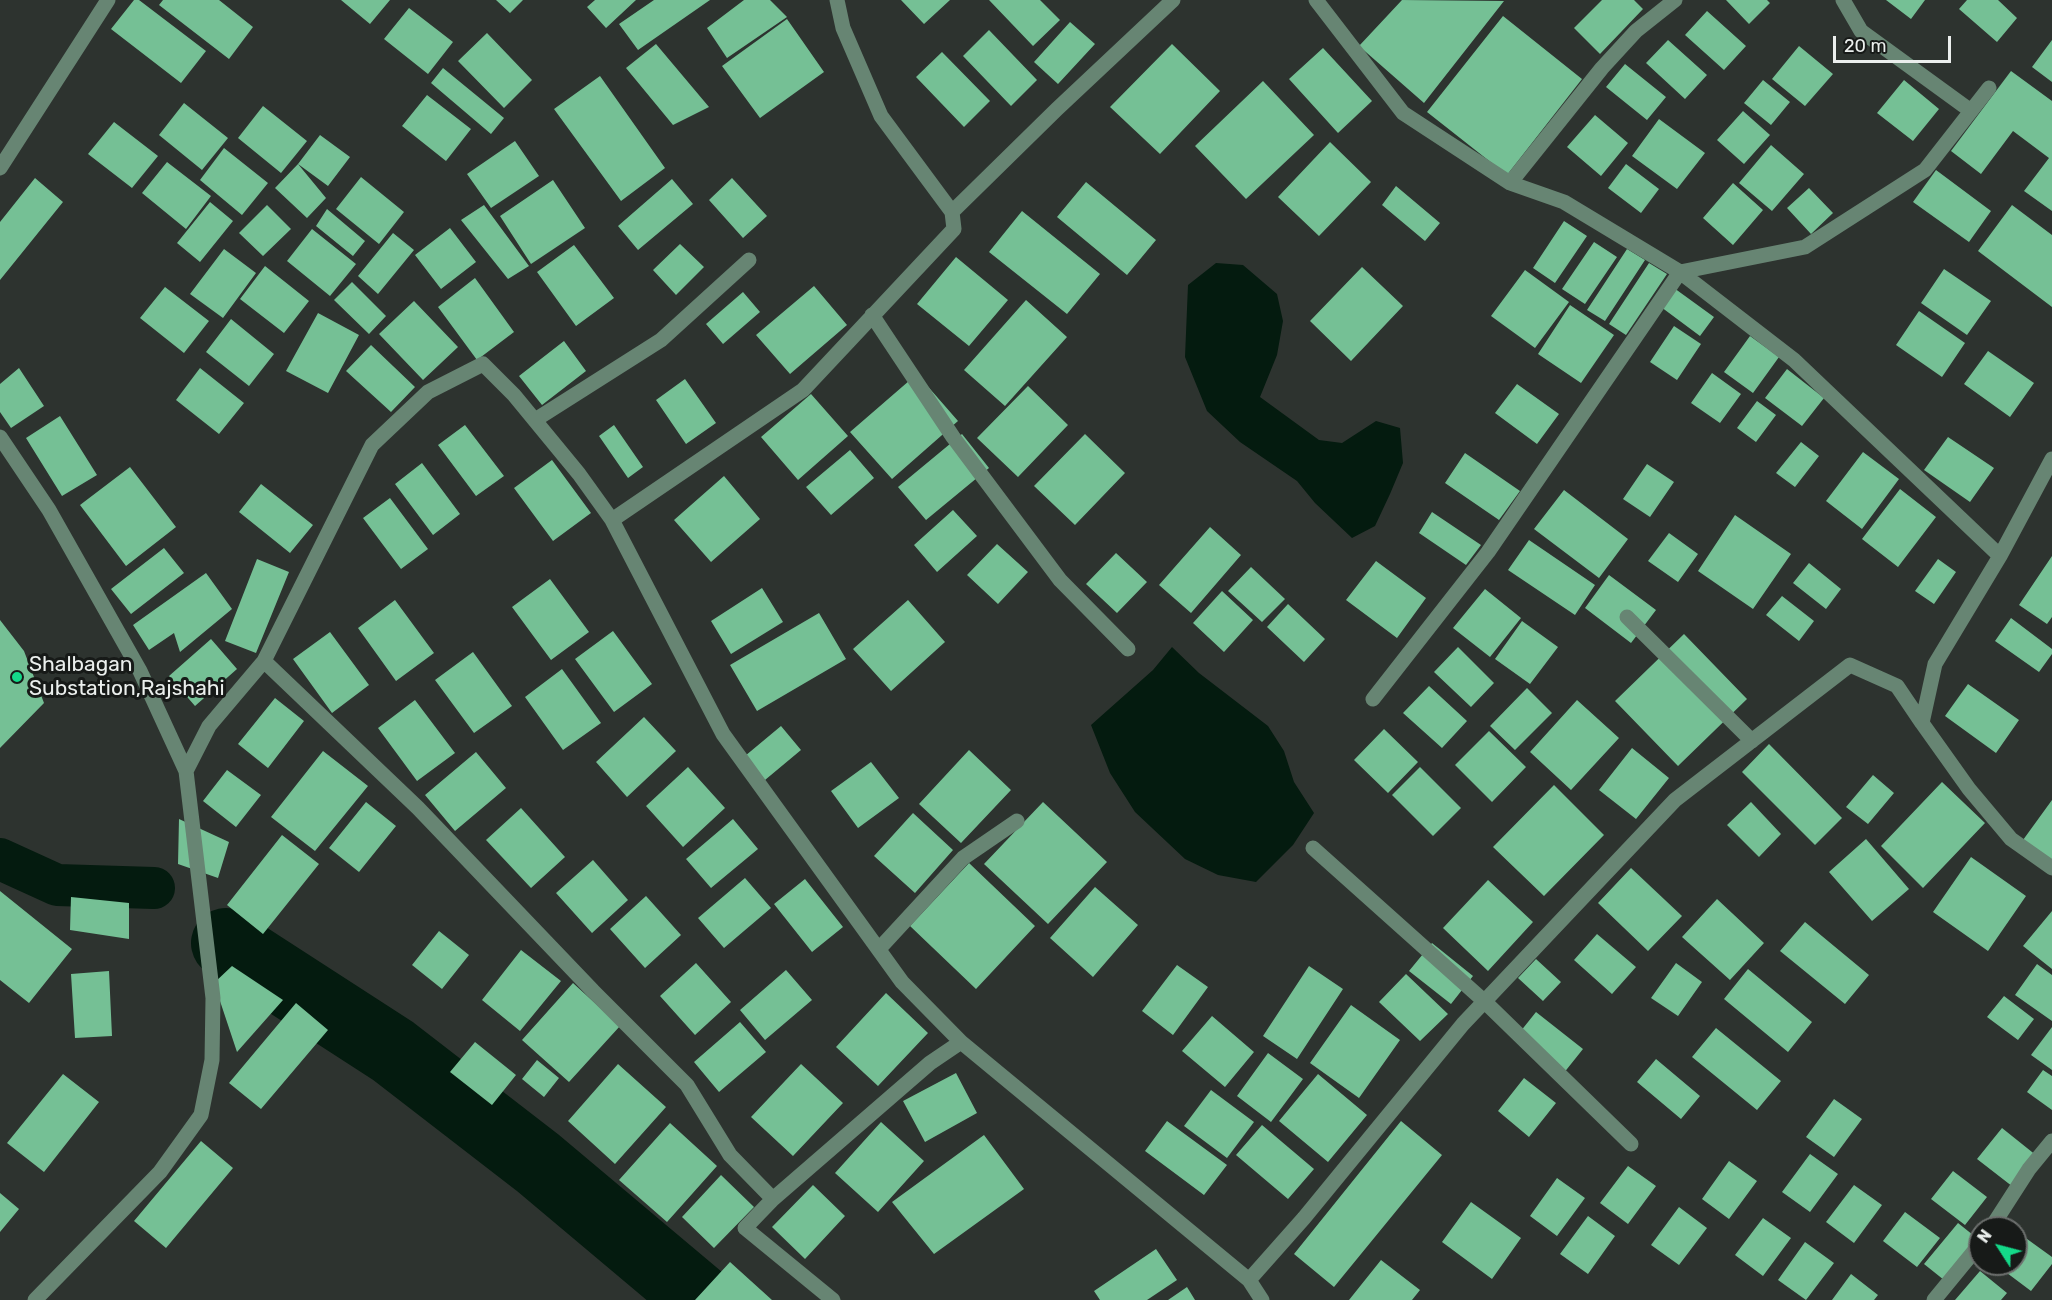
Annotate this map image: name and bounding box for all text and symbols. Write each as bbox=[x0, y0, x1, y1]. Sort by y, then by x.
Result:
scale bar bbox=[1836, 24, 1954, 62]
text: 20 m bbox=[1844, 35, 1886, 57]
place label: Shalbagan Substation,Rajshahi bbox=[29, 652, 225, 702]
marker: Shalbagan Substation,Rajshahi bbox=[10, 670, 24, 684]
north arrow bbox=[1968, 1216, 2028, 1276]
text: N bbox=[1974, 1226, 1996, 1247]

